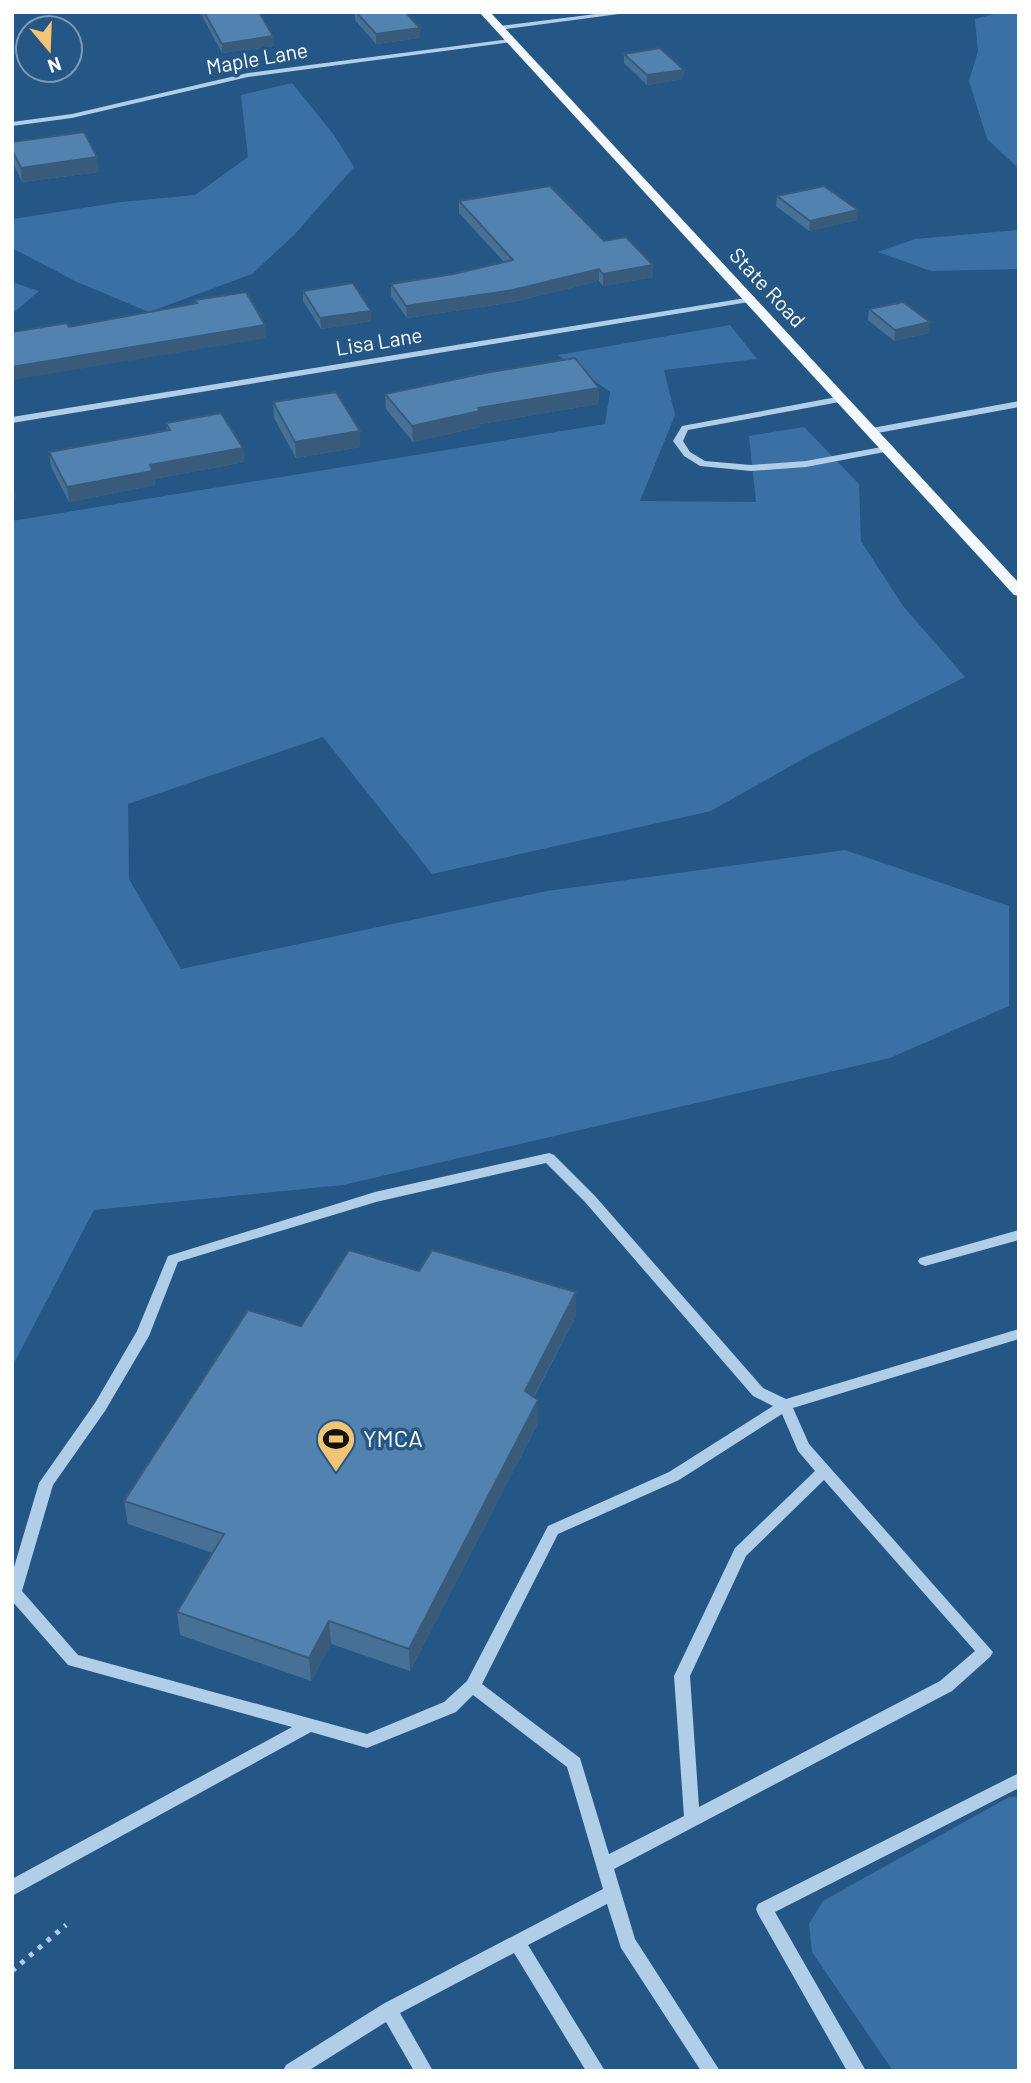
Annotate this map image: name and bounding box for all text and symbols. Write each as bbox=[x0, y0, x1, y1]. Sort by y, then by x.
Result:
north arrow bbox=[14, 14, 84, 84]
street label: Maple Lane bbox=[204, 36, 309, 79]
text: N bbox=[45, 53, 64, 78]
street label: State Road bbox=[725, 242, 811, 332]
street label: Lisa Lane bbox=[334, 321, 424, 360]
sports icon: YMCA bbox=[315, 1418, 357, 1473]
place label: YMCA bbox=[363, 1423, 423, 1452]

